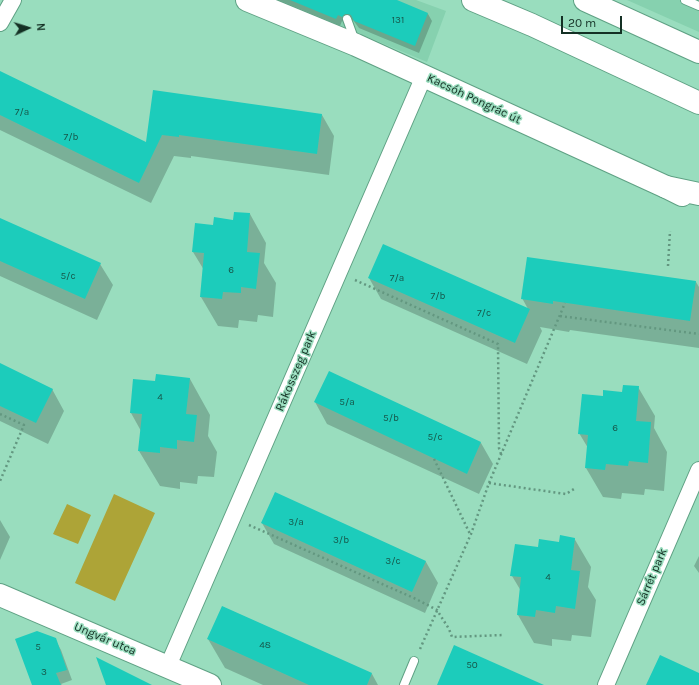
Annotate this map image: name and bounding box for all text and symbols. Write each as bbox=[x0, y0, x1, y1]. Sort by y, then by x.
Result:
north arrow bbox=[8, 8, 48, 48]
scale bar bbox=[563, 8, 624, 34]
house number: 131 bbox=[392, 14, 404, 26]
text: 20 m bbox=[568, 16, 596, 30]
text: N bbox=[34, 23, 47, 32]
street label: Kacsóh Pongrác út bbox=[425, 71, 523, 127]
house number: 7/a bbox=[15, 106, 29, 118]
house number: 7/b bbox=[64, 131, 78, 143]
house number: 6 bbox=[228, 264, 234, 276]
house number: 5/c bbox=[60, 270, 76, 282]
house number: 7/a bbox=[390, 272, 404, 284]
house number: 7/b bbox=[431, 290, 445, 302]
house number: 7/c bbox=[477, 307, 491, 319]
street label: Rákosszeg park bbox=[273, 329, 319, 413]
house number: 4 bbox=[157, 391, 163, 403]
house number: 5/a bbox=[339, 396, 355, 408]
house number: 5/b bbox=[383, 412, 399, 424]
house number: 6 bbox=[612, 422, 618, 434]
house number: 5/c bbox=[427, 431, 443, 443]
house number: 3/a bbox=[288, 516, 304, 528]
house number: 3/b bbox=[333, 534, 349, 546]
street label: Sárrét park bbox=[633, 546, 671, 608]
house number: 3/c bbox=[385, 555, 401, 567]
house number: 4 bbox=[545, 571, 551, 583]
street label: Ungvár utca bbox=[72, 619, 138, 659]
house number: 48 bbox=[259, 639, 271, 651]
house number: 5 bbox=[35, 641, 41, 653]
house number: 50 bbox=[466, 659, 478, 671]
house number: 3 bbox=[41, 666, 47, 678]

